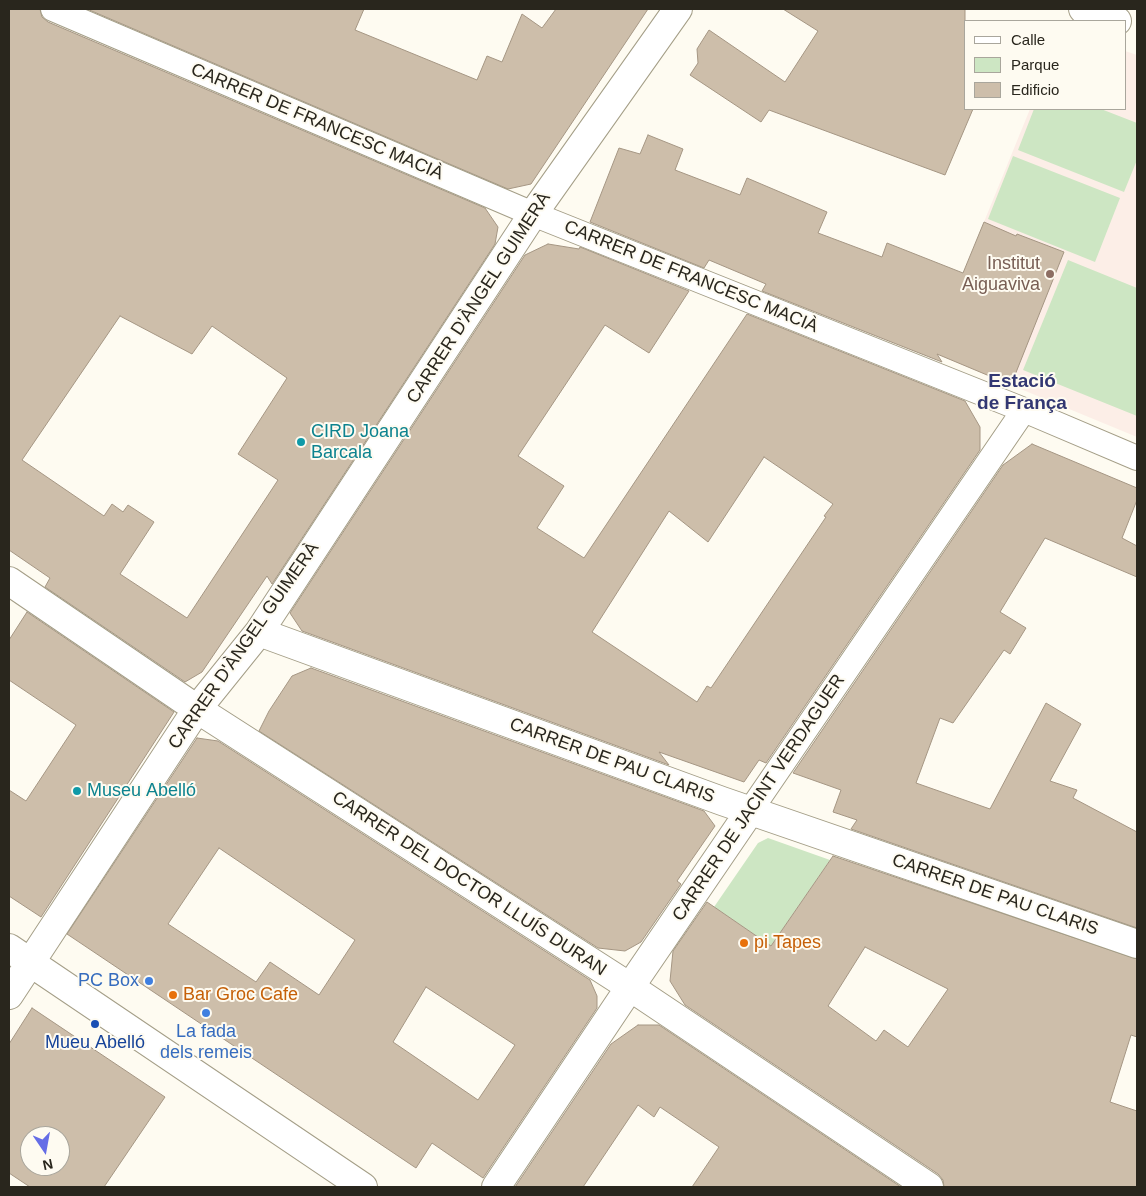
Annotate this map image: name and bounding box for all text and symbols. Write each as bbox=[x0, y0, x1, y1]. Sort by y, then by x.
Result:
legend bbox=[964, 20, 1126, 110]
text: Calle bbox=[1011, 31, 1045, 48]
text: Parque bbox=[1011, 56, 1059, 73]
street label: CARRER DE FRANCESC MACIÀ bbox=[188, 59, 446, 185]
text: Edificio bbox=[1011, 81, 1059, 98]
street label: CARRER D'ÀNGEL GUIMERÀ bbox=[403, 188, 555, 408]
street label: CARRER DE FRANCESC MACIÀ bbox=[561, 216, 821, 338]
place label: Institut Aiguaviva bbox=[962, 253, 1040, 296]
marker: Institut Aiguaviva bbox=[1044, 268, 1056, 280]
district label: Estació de França bbox=[977, 371, 1067, 415]
place label: CIRD Joana Barcala bbox=[311, 421, 409, 464]
marker: CIRD Joana Barcala bbox=[295, 436, 307, 448]
street label: CARRER D'ÀNGEL GUIMERÀ bbox=[164, 538, 324, 754]
street label: CARRER DE JACINT VERDAGUER bbox=[668, 670, 850, 926]
street label: CARRER DE PAU CLARIS bbox=[506, 714, 718, 808]
place label: Museu Abelló bbox=[87, 780, 196, 802]
marker: Museu Abelló bbox=[71, 785, 83, 797]
street label: CARRER DEL DOCTOR LLUÍS DURAN bbox=[328, 787, 610, 981]
street label: CARRER DE PAU CLARIS bbox=[889, 850, 1101, 940]
place label: pi Tapes bbox=[754, 932, 821, 954]
marker: pi Tapes bbox=[738, 937, 750, 949]
place label: PC Box bbox=[78, 970, 139, 992]
marker: PC Box bbox=[143, 975, 155, 987]
place label: Bar Groc Cafe bbox=[183, 984, 298, 1006]
marker: Bar Groc Cafe bbox=[167, 989, 179, 1001]
marker: La fada dels remeis bbox=[200, 1007, 212, 1019]
marker: Mueu Abelló bbox=[89, 1018, 101, 1030]
place label: La fada dels remeis bbox=[160, 1021, 252, 1064]
place label: Mueu Abelló bbox=[45, 1032, 145, 1054]
north arrow bbox=[20, 1126, 70, 1176]
text: N bbox=[41, 1156, 55, 1174]

